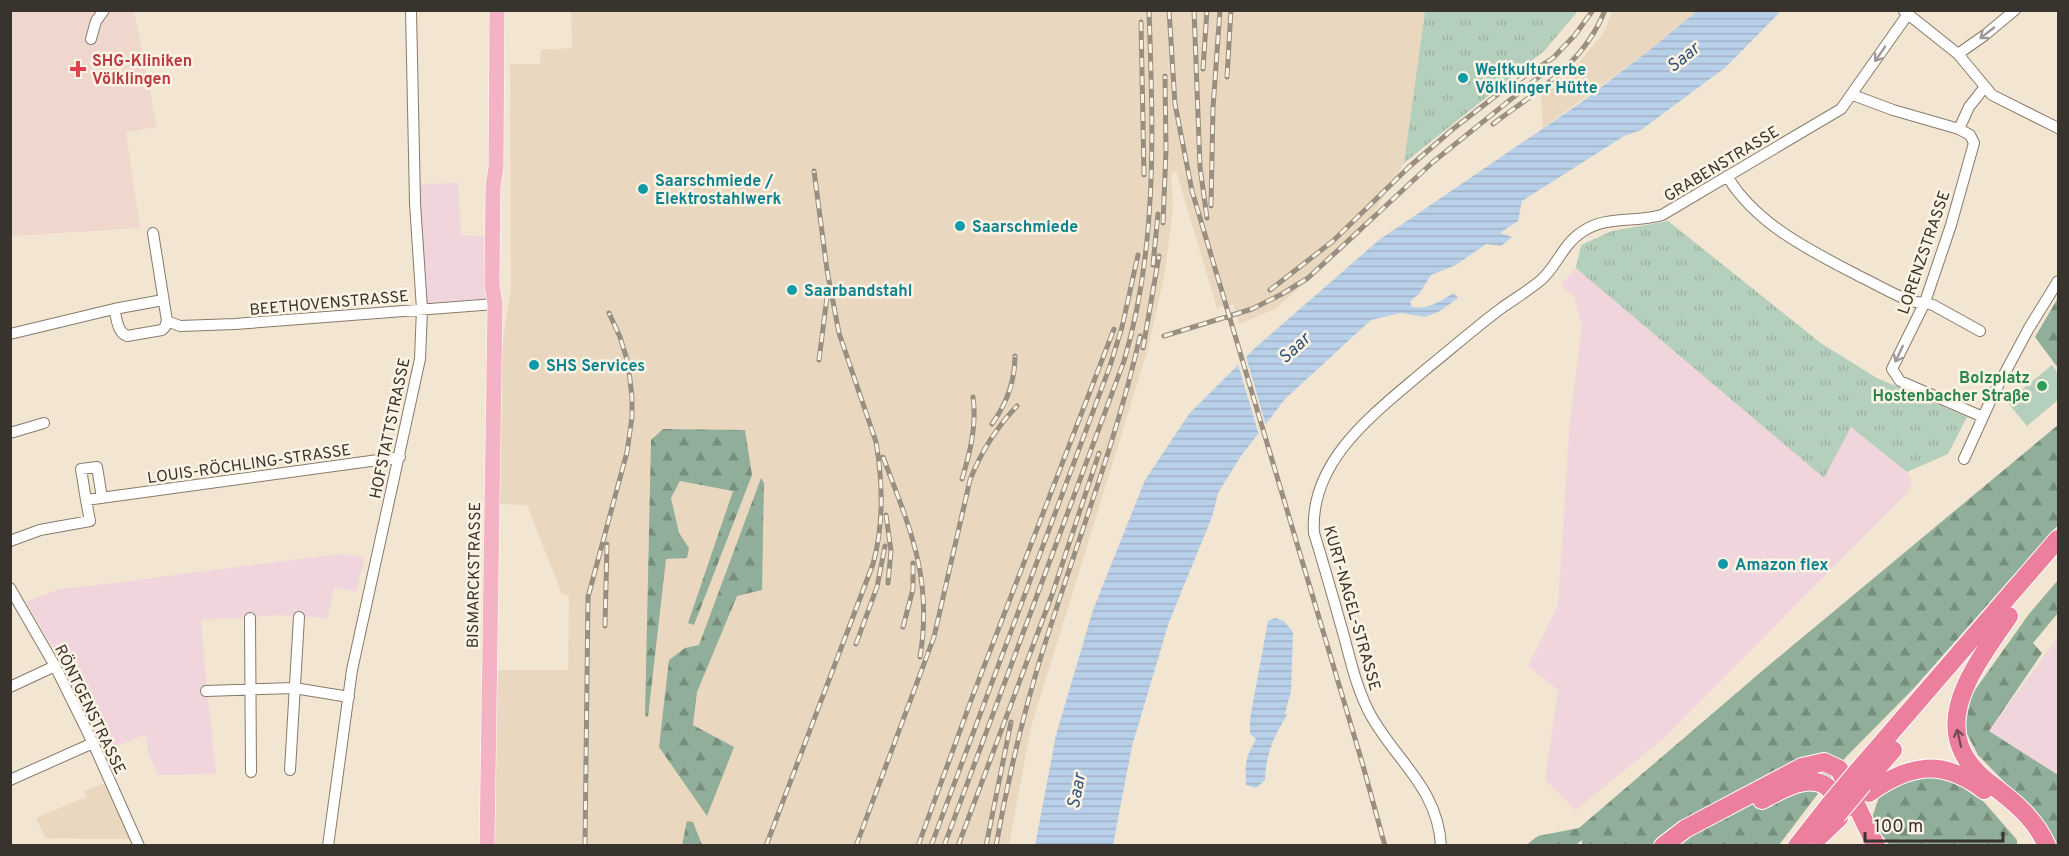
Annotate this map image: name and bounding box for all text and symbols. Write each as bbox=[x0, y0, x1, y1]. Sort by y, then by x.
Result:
one-way arrow bbox=[1980, 27, 1996, 39]
water label: Saar bbox=[1663, 37, 1707, 78]
one-way arrow bbox=[1874, 46, 1886, 62]
place label: SHG-Kliniken Völklingen bbox=[92, 52, 192, 90]
marker: SHG-Kliniken Völklingen bbox=[69, 60, 87, 78]
place label: Weltkulturerbe Völklinger Hütte bbox=[1475, 61, 1598, 99]
marker: Weltkulturerbe Völklinger Hütte bbox=[1456, 71, 1470, 85]
street label: GRABENSTRASSE bbox=[1661, 122, 1783, 207]
place label: Saarschmiede / Elektrostahlwerk bbox=[655, 172, 782, 210]
marker: Saarschmiede / Elektrostahlwerk bbox=[636, 182, 650, 196]
street label: LORENZSTRASSE bbox=[1894, 188, 1955, 317]
place label: Saarschmiede bbox=[972, 218, 1078, 238]
marker: Saarschmiede bbox=[953, 219, 967, 233]
place label: Saarbandstahl bbox=[804, 282, 912, 302]
marker: Saarbandstahl bbox=[785, 283, 799, 297]
street label: BEETHOVENSTRASSE bbox=[249, 287, 410, 321]
water label: Saar bbox=[1274, 327, 1318, 370]
one-way arrow bbox=[1893, 345, 1905, 363]
street label: HOFSTATTSTRASSE bbox=[366, 356, 416, 501]
place label: SHS Services bbox=[546, 357, 645, 377]
marker: SHS Services bbox=[527, 358, 541, 372]
place label: Bolzplatz Hostenbacher Straße bbox=[1872, 369, 2030, 407]
marker: Bolzplatz Hostenbacher Straße bbox=[2035, 379, 2049, 393]
street label: LOUIS-RÖCHLING-STRASSE bbox=[146, 439, 352, 489]
street label: BISMARCKSTRASSE bbox=[464, 502, 486, 648]
street label: KURT-NAGEL-STRASSE bbox=[1318, 524, 1384, 693]
place label: Amazon flex bbox=[1735, 556, 1829, 576]
marker: Amazon flex bbox=[1716, 557, 1730, 571]
street label: RÖNTGENSTRASSE bbox=[49, 641, 131, 778]
one-way arrow bbox=[1953, 729, 1964, 748]
water label: Saar bbox=[1063, 769, 1093, 811]
scale bar bbox=[1865, 805, 2003, 843]
text: 100 m bbox=[1874, 816, 1923, 839]

